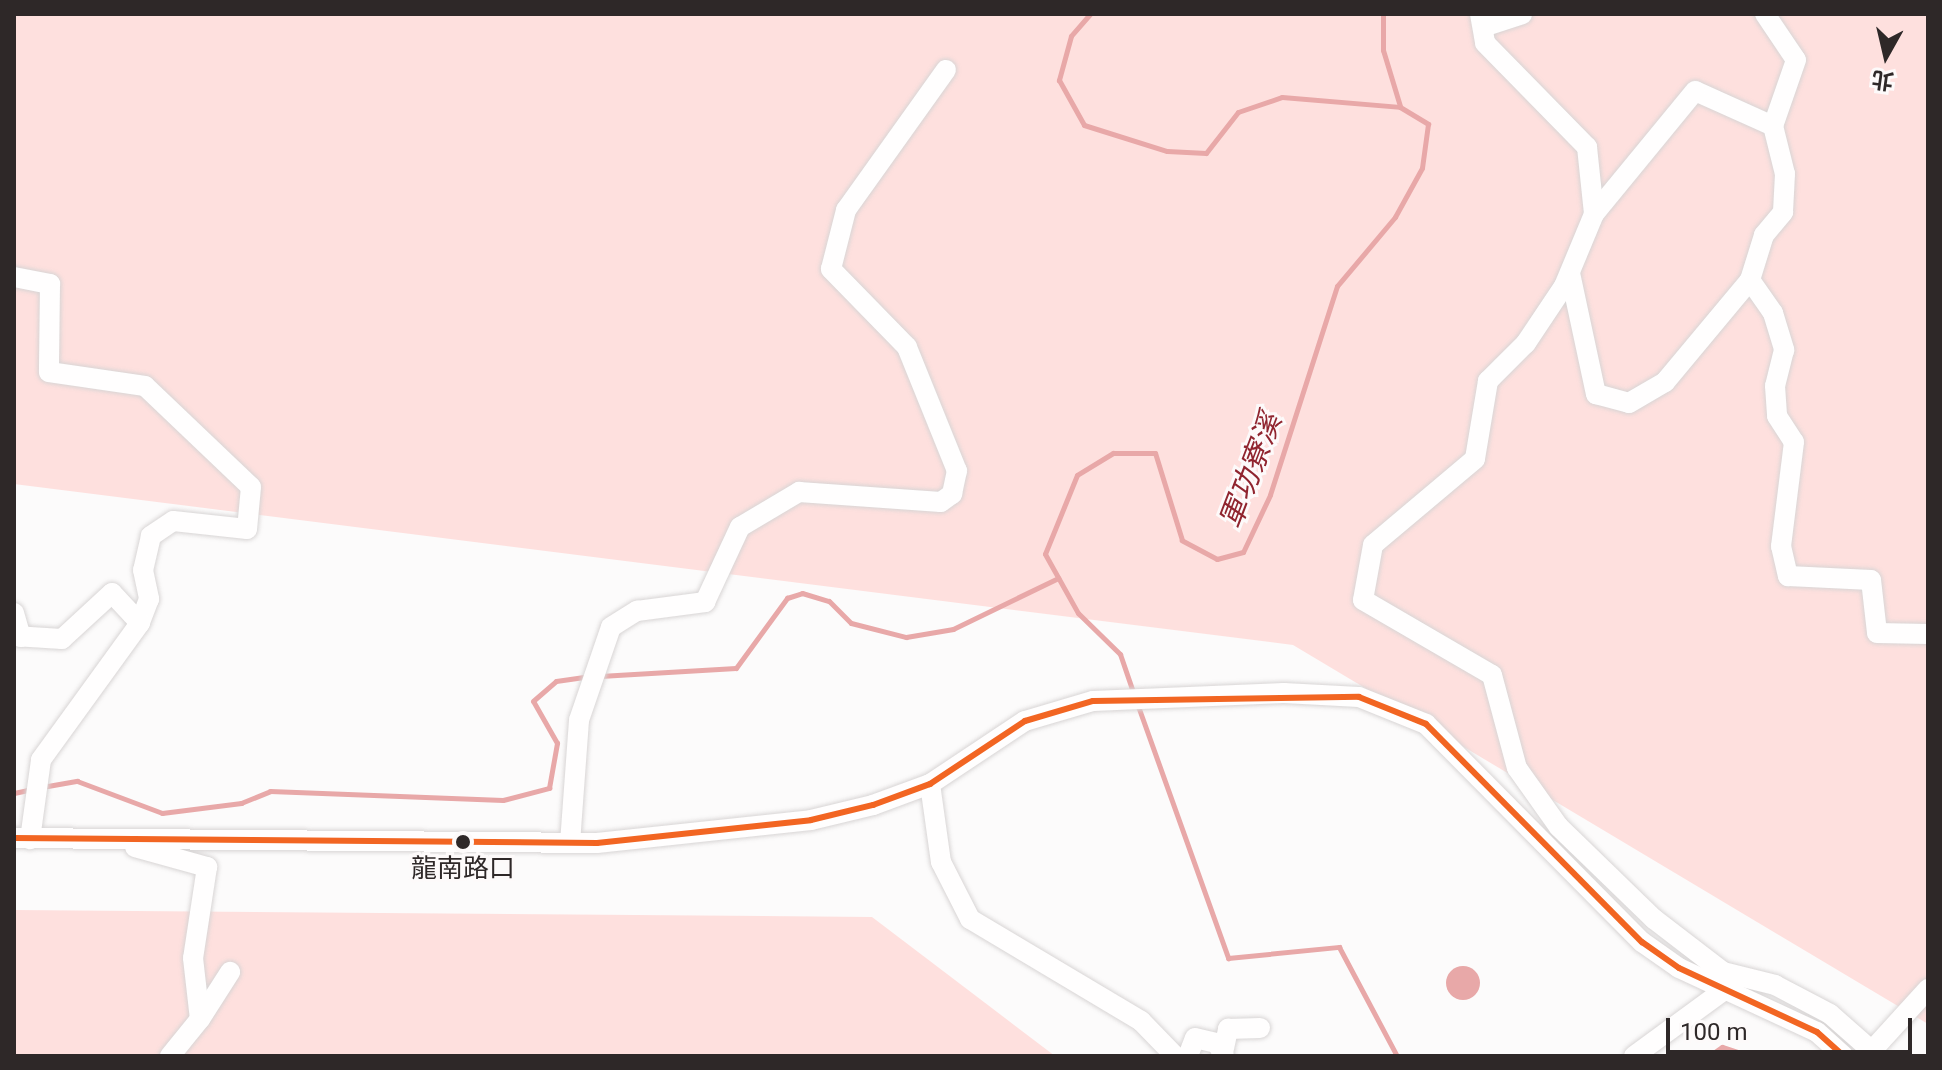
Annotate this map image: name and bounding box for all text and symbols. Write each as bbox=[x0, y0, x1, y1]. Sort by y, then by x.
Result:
north arrow bbox=[1846, 16, 1926, 96]
text: 北 bbox=[1870, 66, 1895, 94]
water label: 軍功寮溪 bbox=[1213, 409, 1289, 533]
marker: 龍南路口 bbox=[455, 834, 471, 850]
place label: 龍南路口 bbox=[411, 853, 515, 885]
scale bar bbox=[1670, 1002, 1916, 1052]
text: 100 m bbox=[1680, 1018, 1747, 1046]

